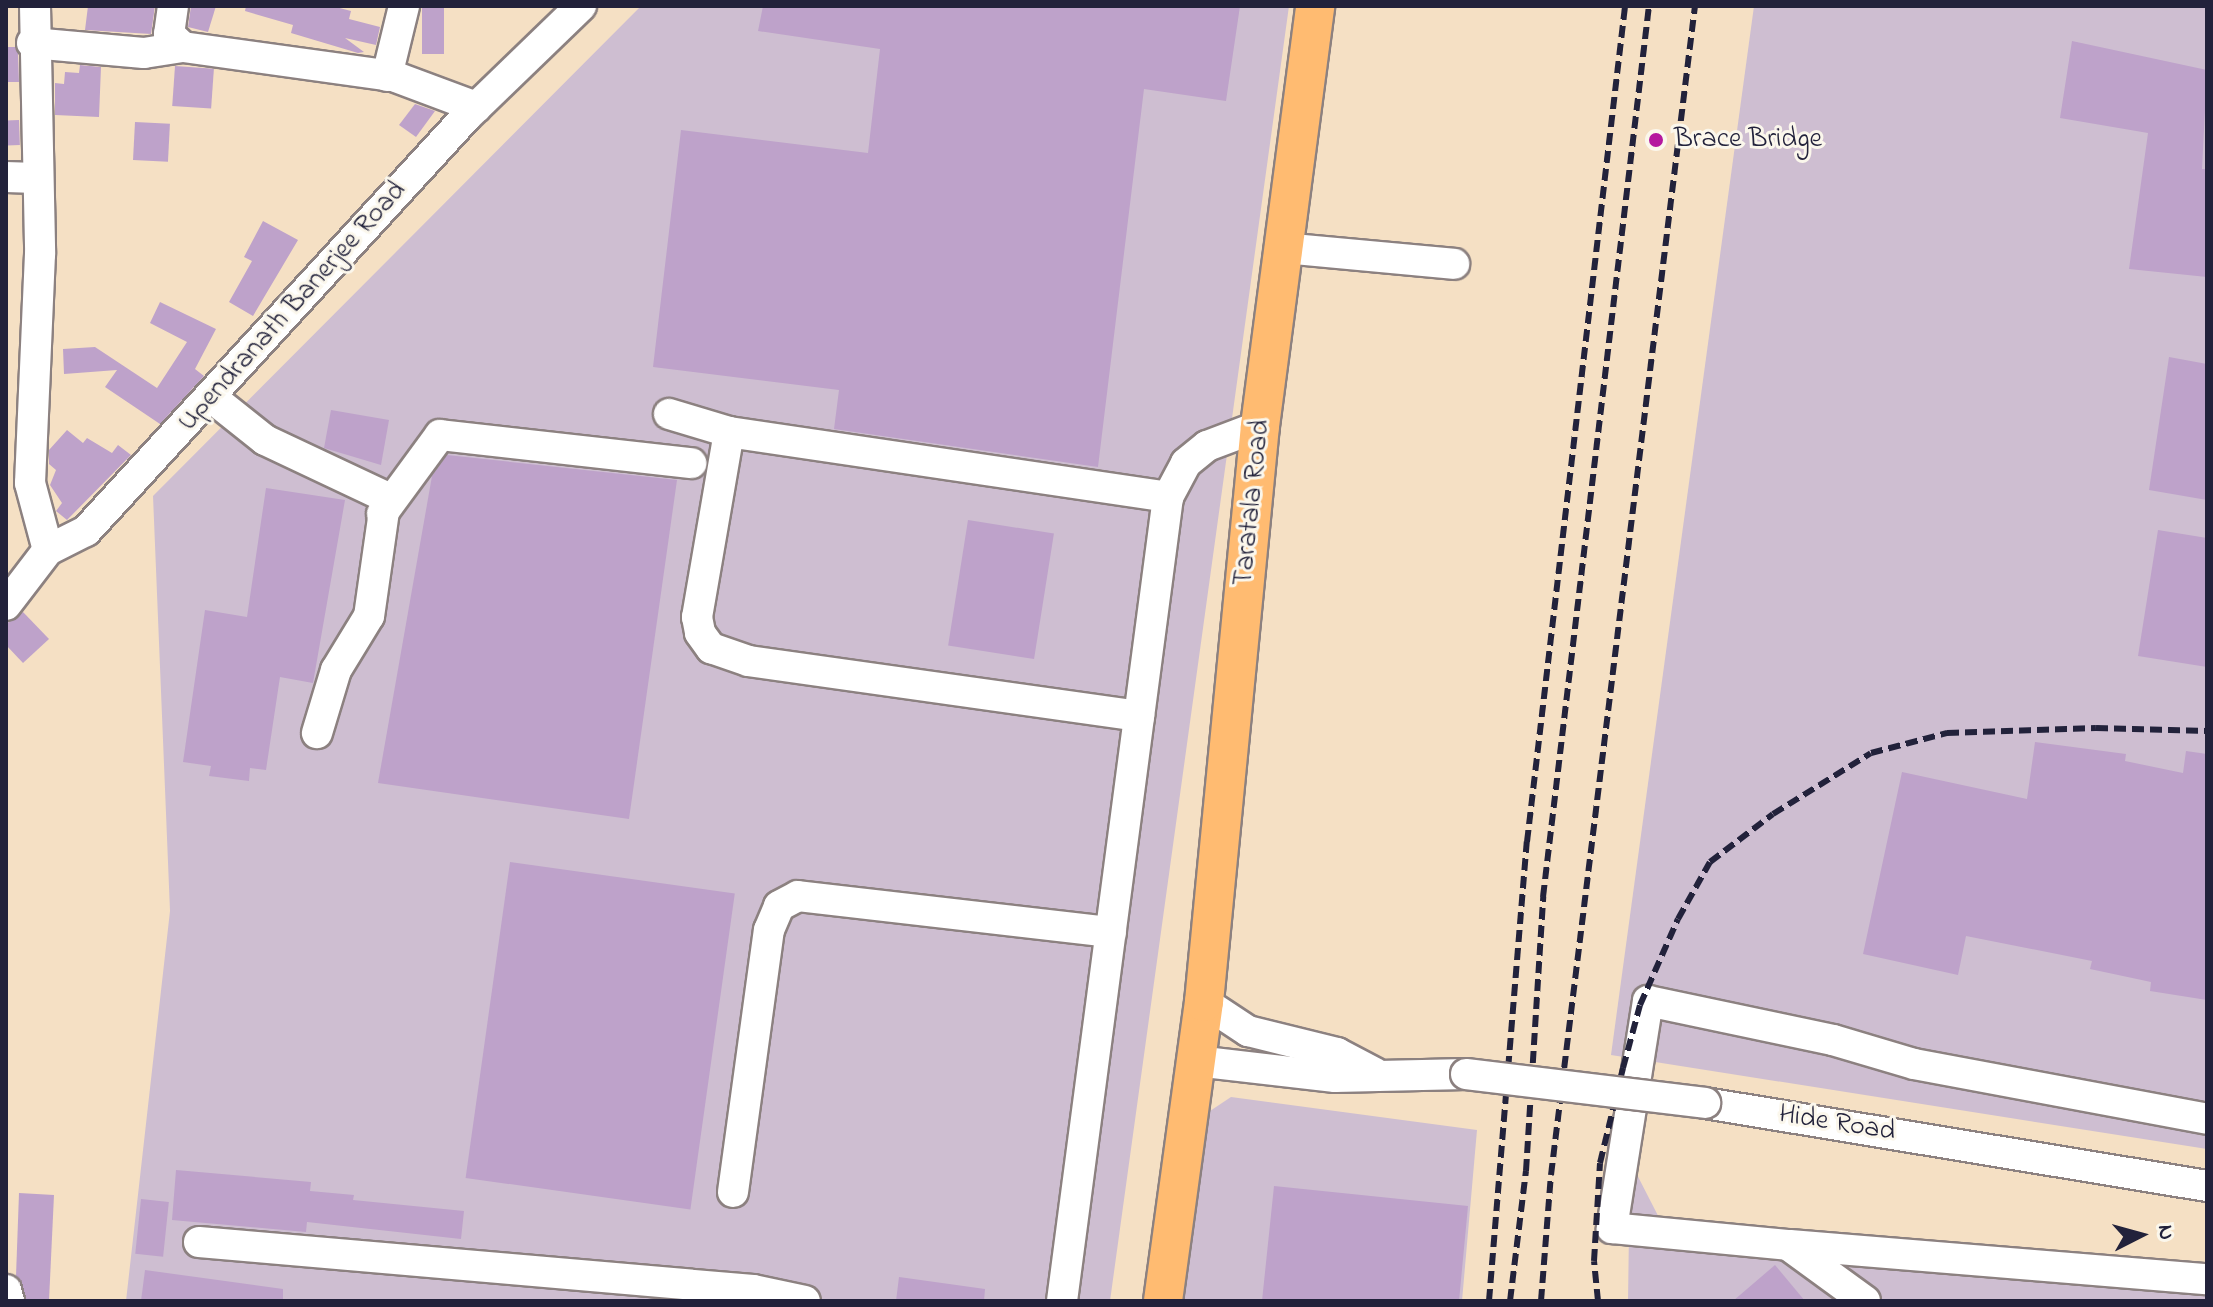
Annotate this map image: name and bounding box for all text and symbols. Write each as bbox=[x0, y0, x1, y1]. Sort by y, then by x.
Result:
place label: Brace Bridge bbox=[1674, 123, 1822, 157]
marker: Brace Bridge bbox=[1645, 129, 1667, 151]
street label: Upendranath Banerjee Road bbox=[172, 175, 414, 439]
street label: Taratala Road bbox=[1228, 418, 1278, 588]
street label: Hide Road bbox=[1776, 1098, 1898, 1150]
north arrow bbox=[2101, 1195, 2181, 1275]
text: N bbox=[2148, 1223, 2182, 1242]

